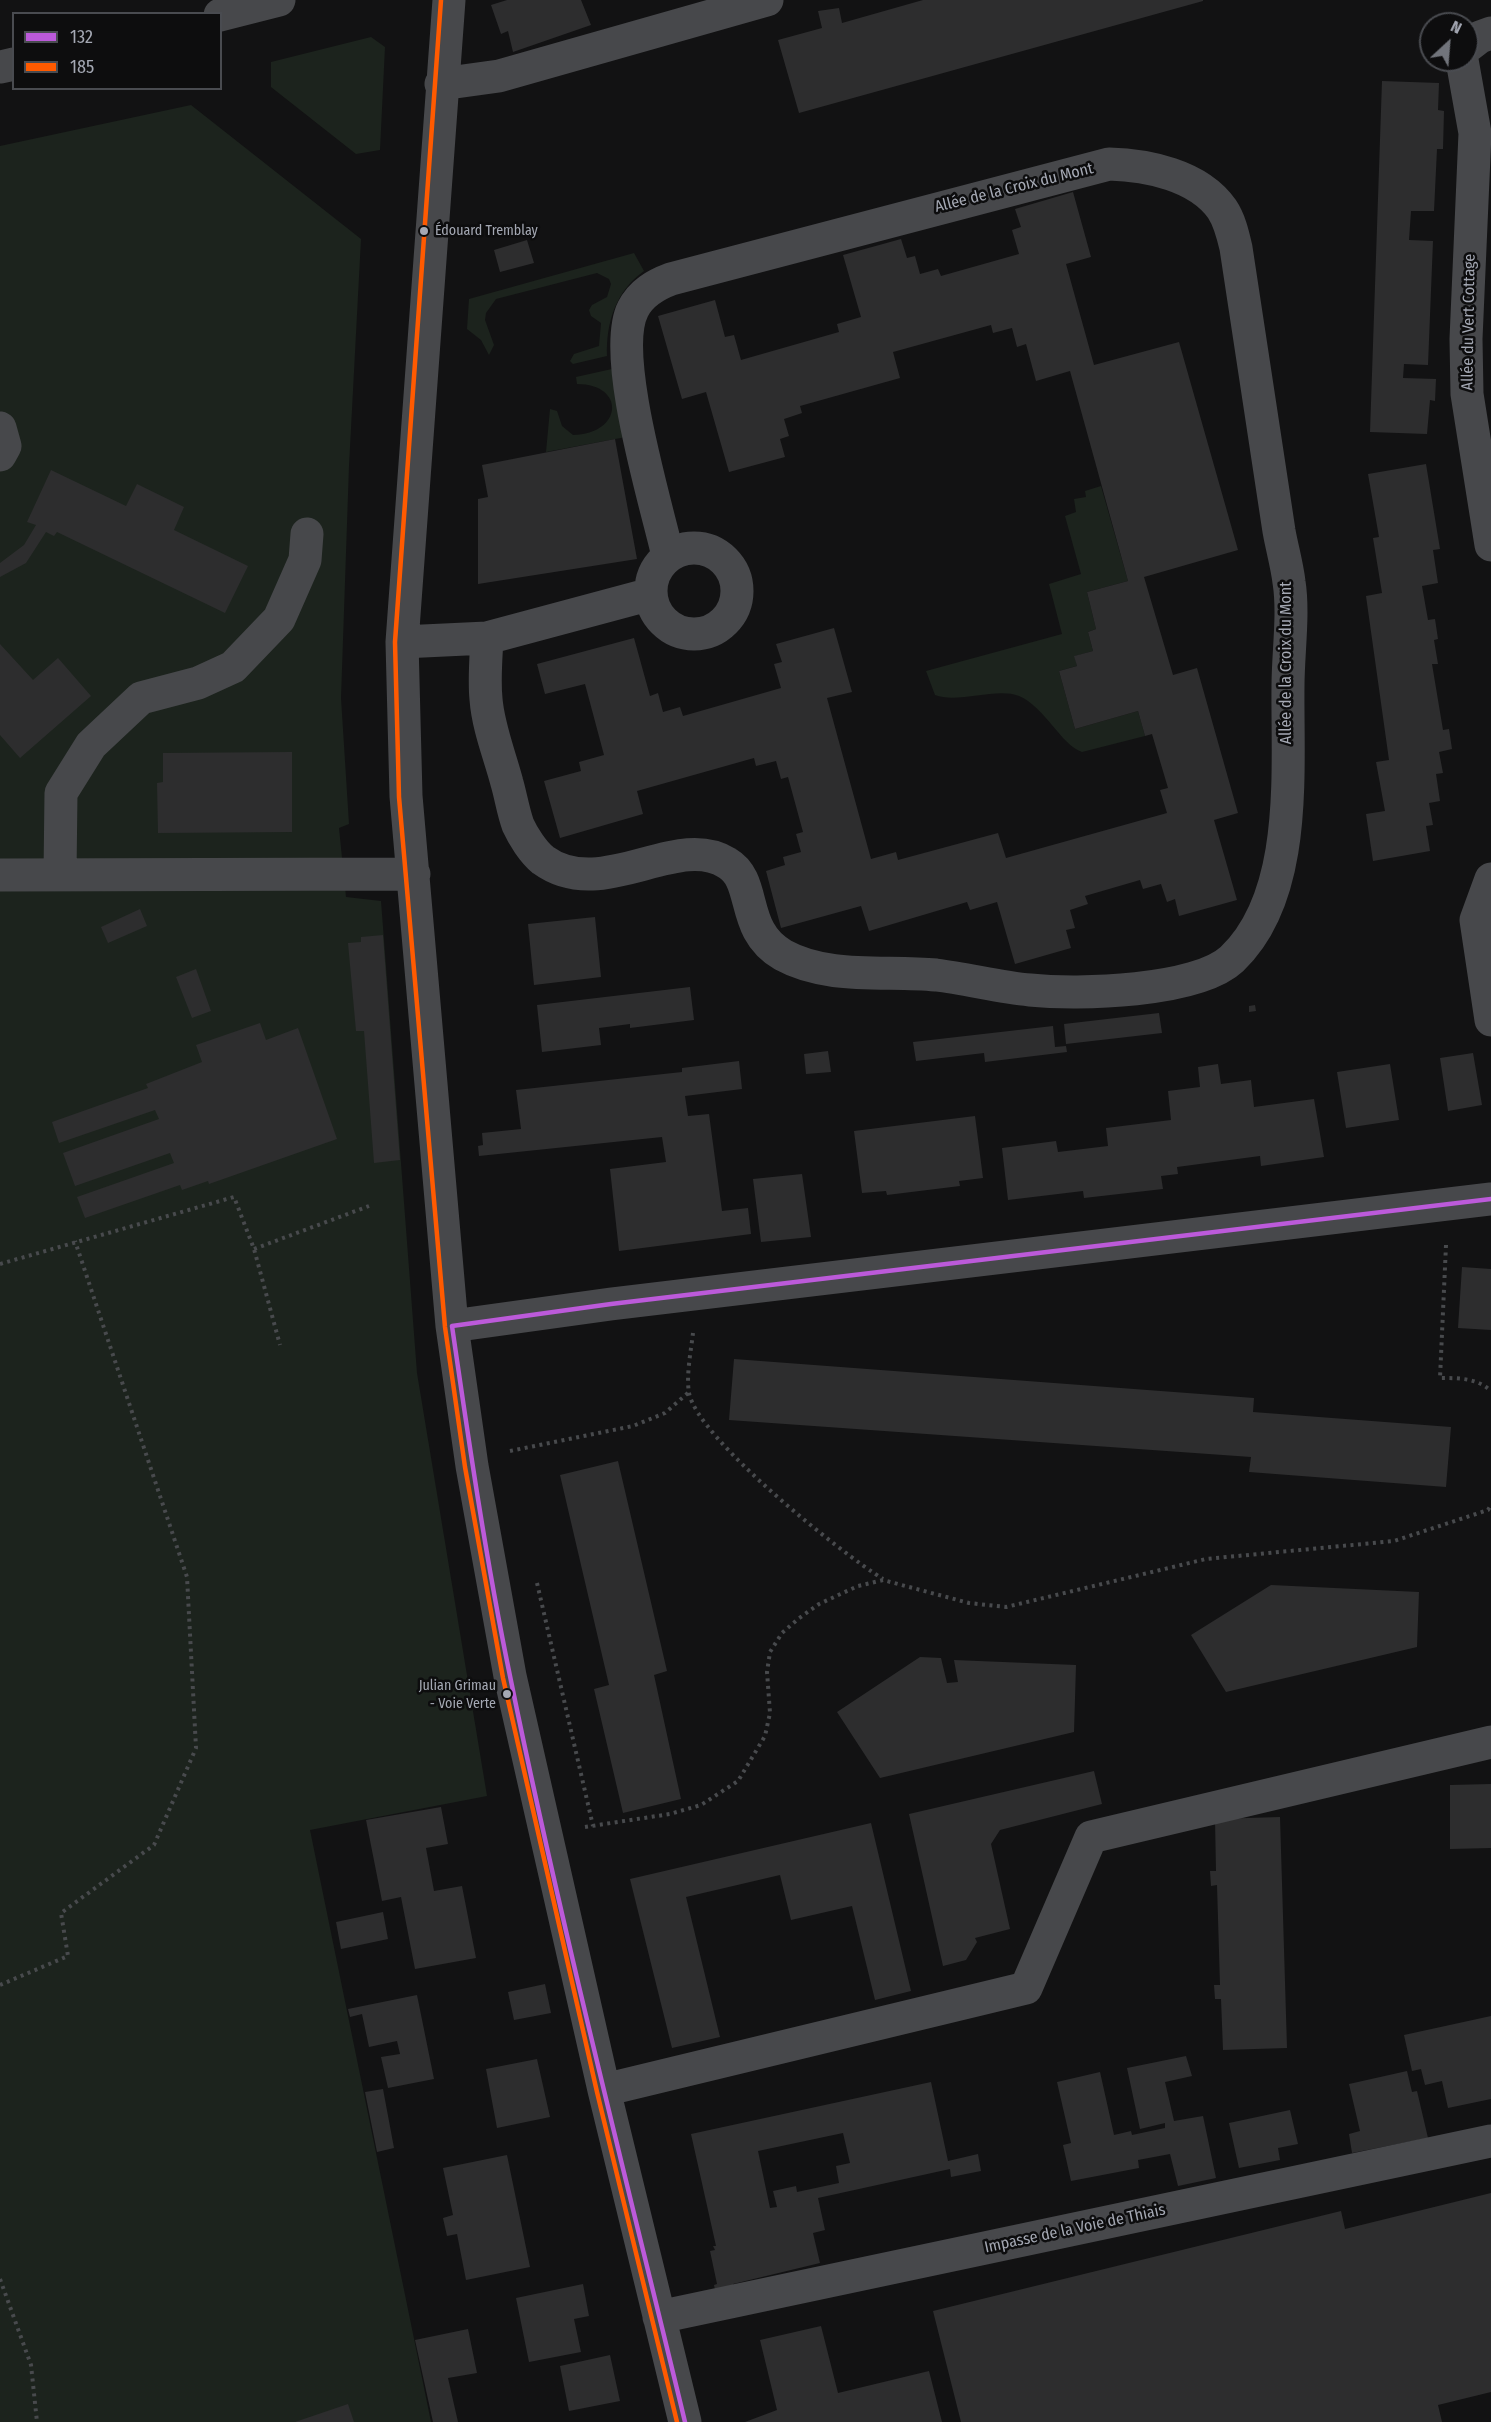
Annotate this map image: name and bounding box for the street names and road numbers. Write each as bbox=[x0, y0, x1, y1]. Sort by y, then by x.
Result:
street label: Allée de la Croix du Mont bbox=[933, 159, 1095, 217]
street label: Allée du Vert Cottage bbox=[1458, 253, 1480, 391]
street label: Allée de la Croix du Mont bbox=[1277, 582, 1297, 744]
street label: Impasse de la Voie de Thiais bbox=[983, 2200, 1167, 2258]

